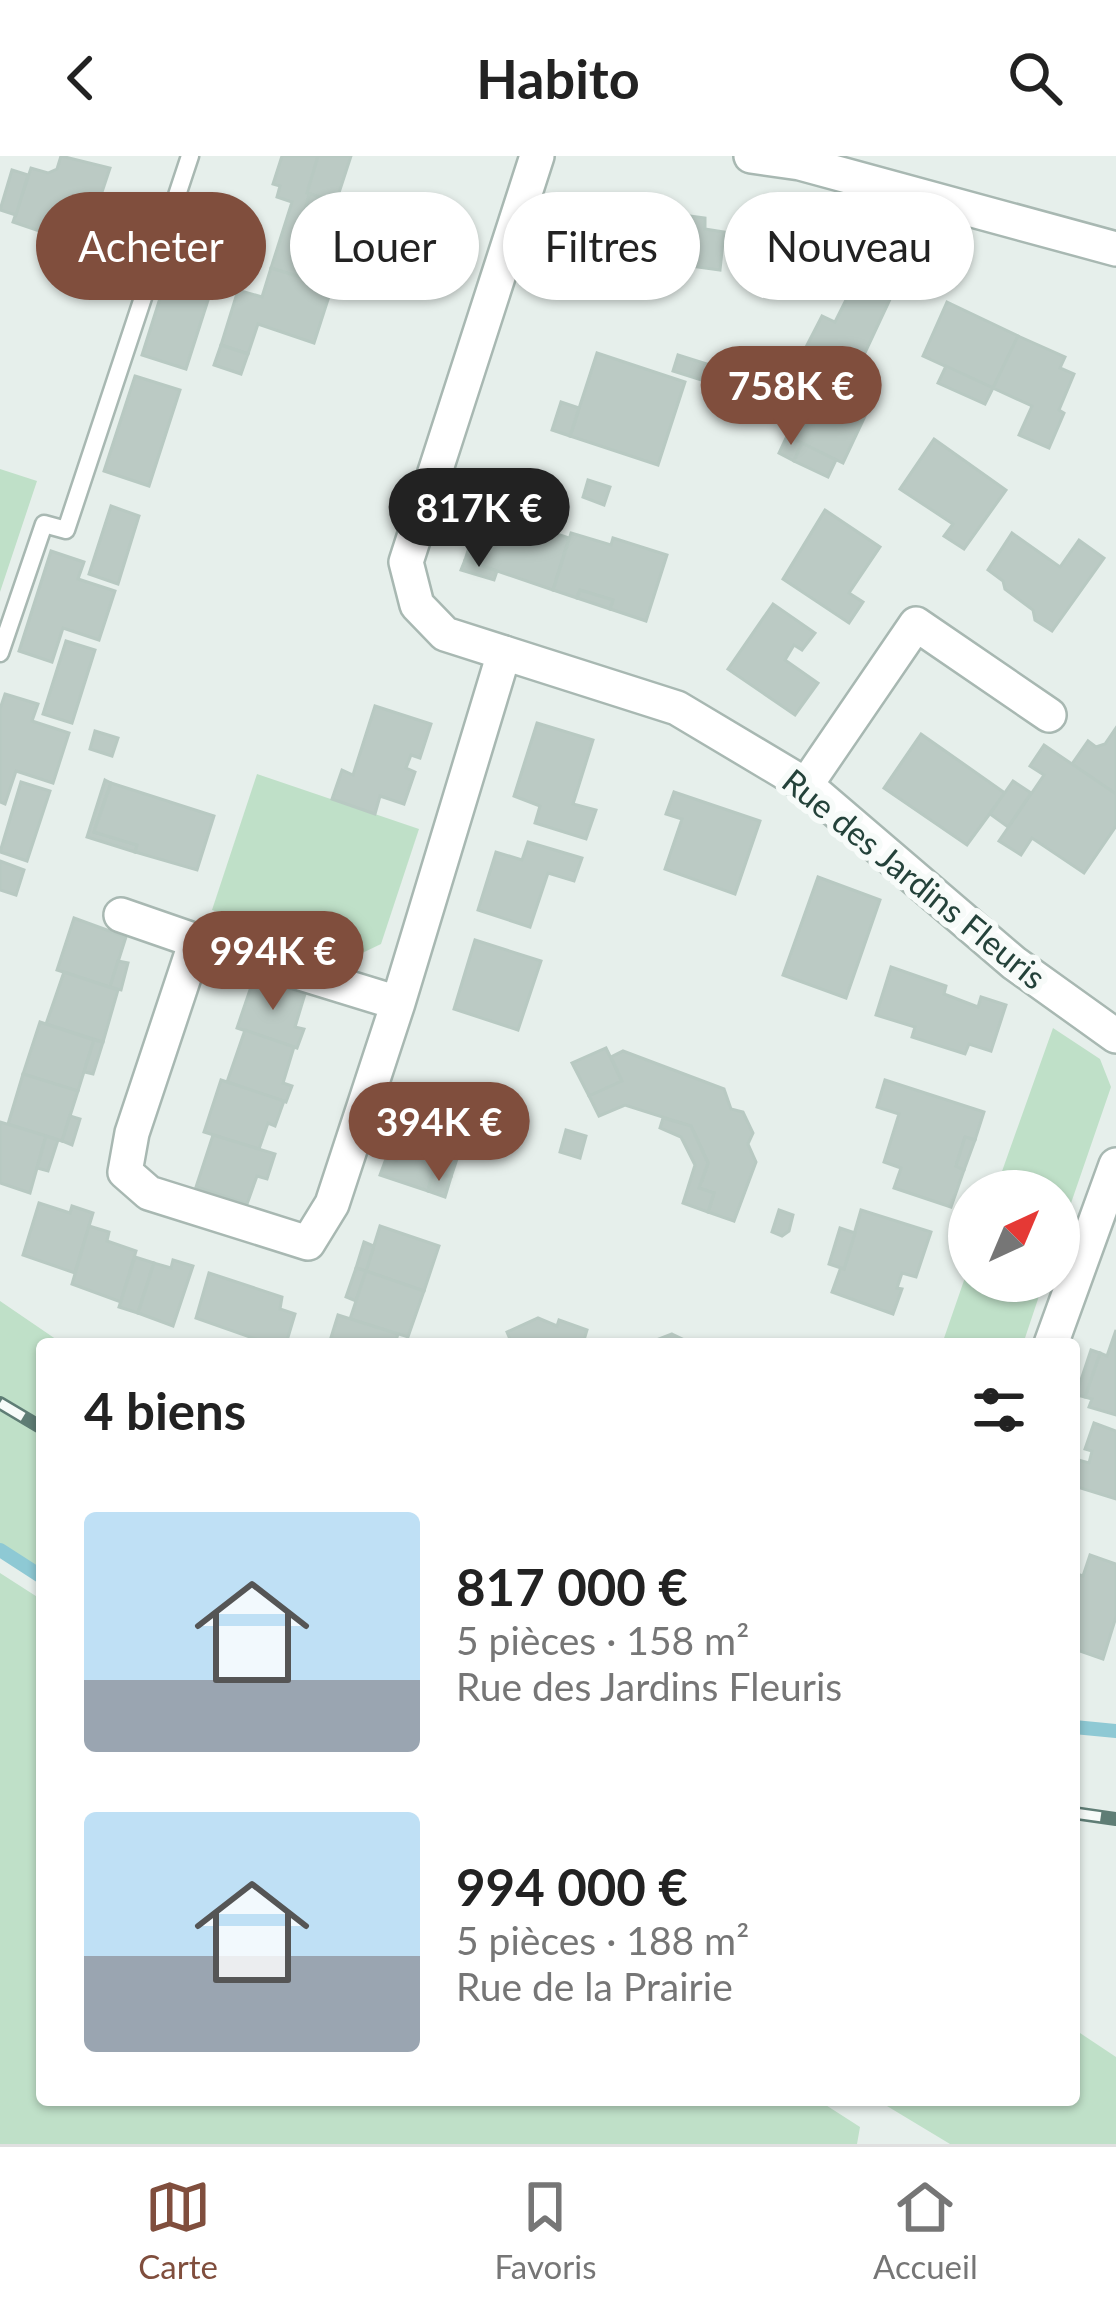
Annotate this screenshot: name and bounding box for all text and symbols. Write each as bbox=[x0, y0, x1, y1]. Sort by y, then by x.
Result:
icon: back bbox=[48, 45, 114, 111]
icon: search bbox=[1002, 45, 1068, 111]
text: Habito bbox=[476, 46, 640, 111]
chip: Acheter bbox=[36, 192, 266, 300]
chip: Louer bbox=[290, 192, 479, 300]
chip: Filtres bbox=[503, 192, 700, 300]
chip: Nouveau bbox=[724, 192, 974, 300]
pin: 758K € bbox=[693, 346, 889, 448]
text: 758K € bbox=[728, 362, 854, 408]
pin: 817K € bbox=[381, 468, 577, 570]
text: 817K € bbox=[416, 484, 542, 530]
street label: Rue des Jardins Fleuris bbox=[775, 760, 1054, 997]
pin: 994K € bbox=[175, 911, 371, 1013]
text: 994K € bbox=[210, 927, 336, 973]
pin: 394K € bbox=[341, 1082, 537, 1184]
text: 394K € bbox=[376, 1098, 502, 1144]
north arrow bbox=[948, 1170, 1080, 1302]
map controls bbox=[948, 1170, 1080, 1302]
icon: filters bbox=[966, 1377, 1032, 1443]
text: 4 biens bbox=[84, 1380, 246, 1441]
text: 817 000 € bbox=[456, 1556, 688, 1617]
icon: home bbox=[180, 1560, 324, 1704]
text: 5 pièces · 158 m² bbox=[456, 1617, 749, 1663]
text: Rue des Jardins Fleuris bbox=[456, 1663, 842, 1709]
text: 994 000 € bbox=[456, 1856, 688, 1917]
icon: home bbox=[180, 1860, 324, 2004]
text: 5 pièces · 188 m² bbox=[456, 1917, 749, 1963]
text: Rue de la Prairie bbox=[456, 1963, 733, 2009]
tab: Carte bbox=[138, 2174, 218, 2286]
tab: Favoris bbox=[495, 2174, 596, 2286]
tab: Accueil bbox=[873, 2174, 978, 2286]

